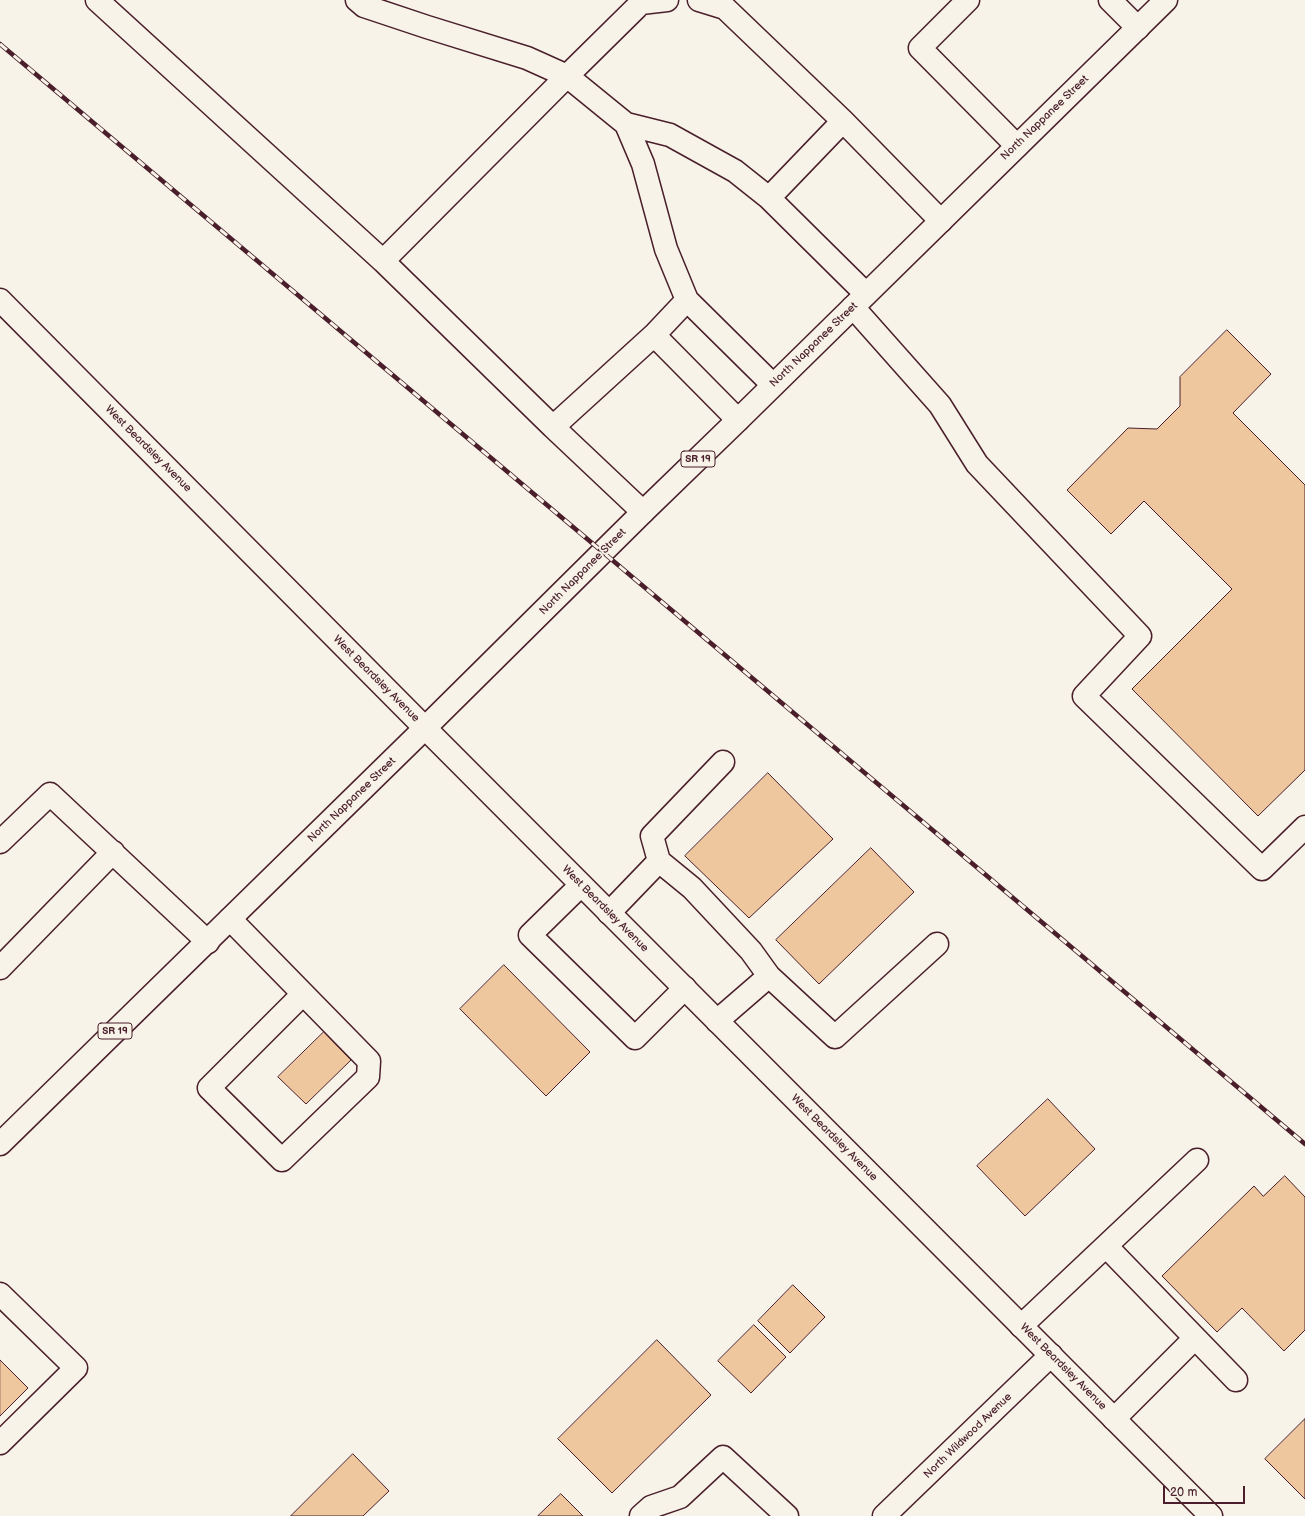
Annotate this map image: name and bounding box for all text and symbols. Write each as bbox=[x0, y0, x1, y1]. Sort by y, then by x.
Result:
street label: North Nappanee Street bbox=[998, 73, 1092, 163]
street label: North Nappanee Street bbox=[767, 300, 861, 390]
street label: West Beardsley Avenue bbox=[102, 403, 194, 495]
road number: SR 19 bbox=[681, 451, 715, 467]
street label: North Nappanee Street bbox=[537, 526, 629, 618]
street label: West Beardsley Avenue bbox=[330, 633, 422, 725]
street label: North Nappanee Street bbox=[305, 755, 399, 845]
street label: West Beardsley Avenue bbox=[559, 863, 651, 955]
road number: SR 19 bbox=[98, 1023, 132, 1039]
street label: West Beardsley Avenue bbox=[788, 1092, 880, 1184]
street label: West Beardsley Avenue bbox=[1017, 1321, 1109, 1413]
street label: North Wildwood Avenue bbox=[921, 1390, 1015, 1482]
scale bar bbox=[1165, 1478, 1247, 1504]
text: 20 m bbox=[1170, 1485, 1197, 1500]

